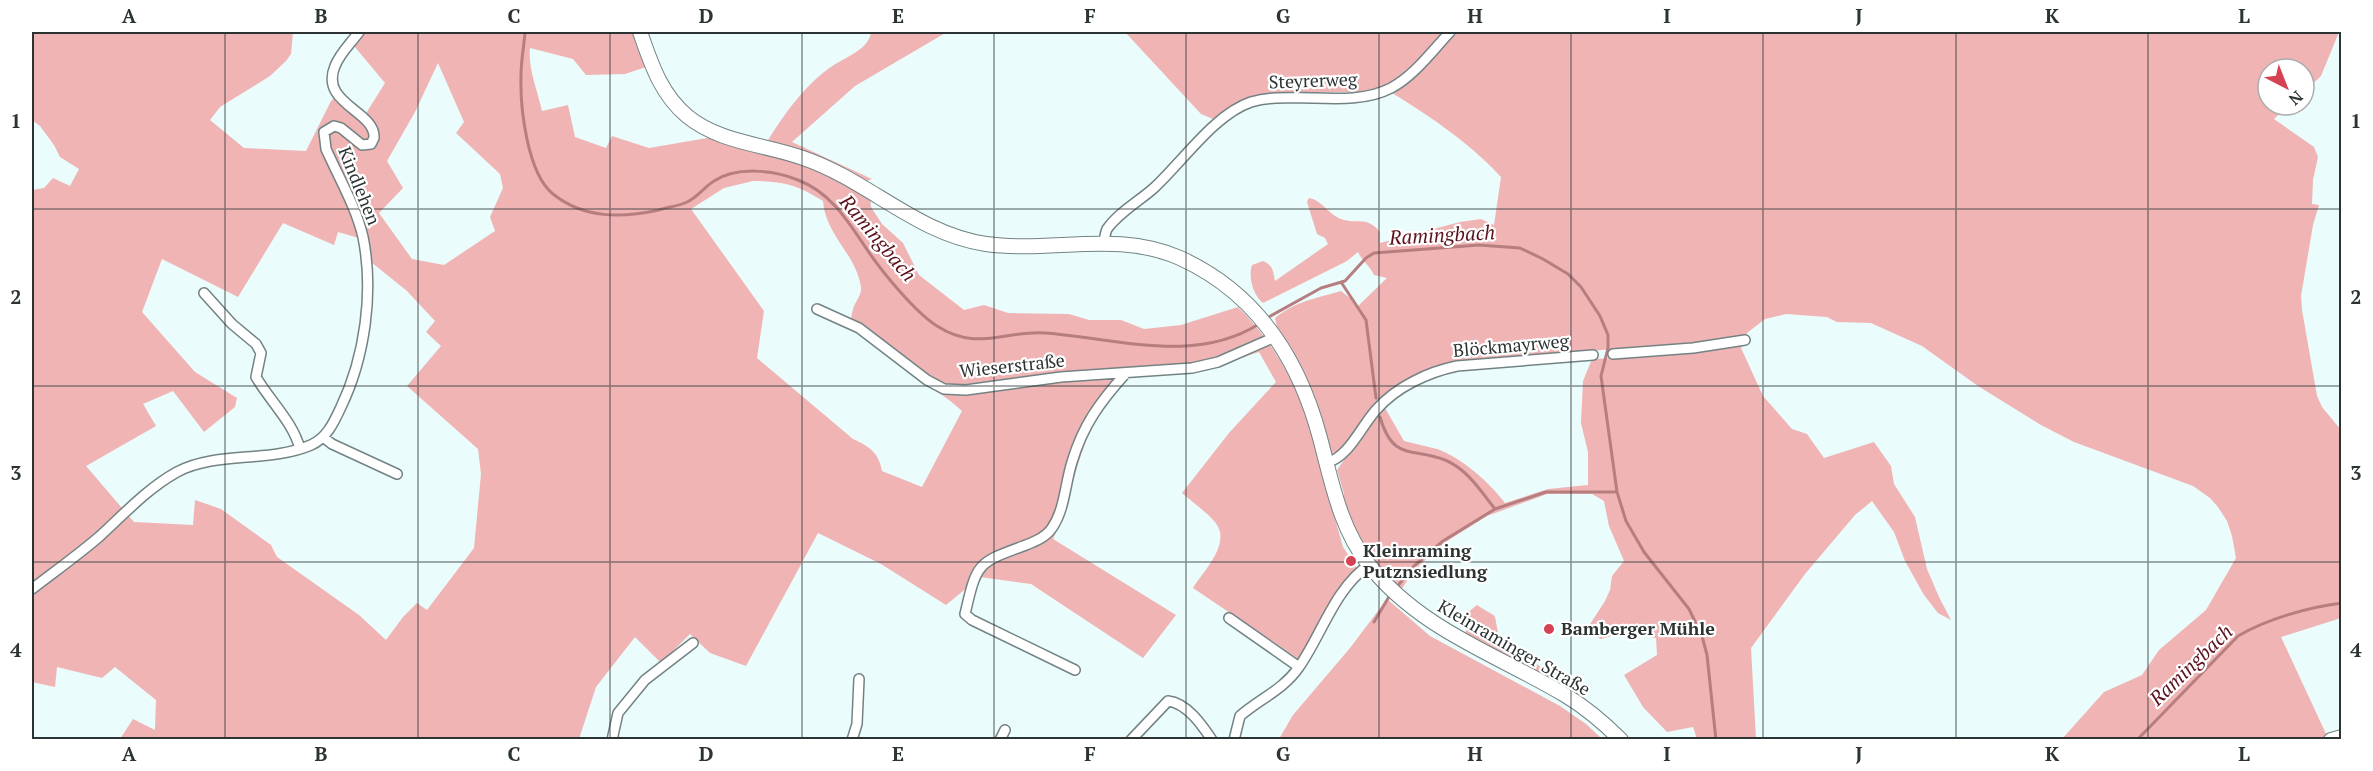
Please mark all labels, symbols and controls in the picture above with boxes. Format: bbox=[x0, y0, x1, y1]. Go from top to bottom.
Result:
text: A bbox=[122, 2, 137, 29]
text: B bbox=[315, 2, 328, 29]
text: C bbox=[507, 2, 521, 29]
text: D bbox=[699, 2, 713, 29]
text: E bbox=[892, 2, 904, 29]
text: F bbox=[1084, 2, 1096, 29]
text: G bbox=[1276, 2, 1290, 29]
text: H bbox=[1467, 2, 1483, 29]
text: I bbox=[1663, 2, 1671, 29]
text: J bbox=[1855, 2, 1863, 29]
text: K bbox=[2045, 2, 2060, 29]
text: L bbox=[2238, 2, 2250, 29]
north arrow bbox=[2256, 57, 2316, 117]
street label: Steyrerweg bbox=[1268, 66, 1358, 94]
text: N bbox=[2284, 86, 2308, 110]
text: 1 bbox=[10, 107, 22, 134]
text: 1 bbox=[2350, 107, 2362, 134]
street label: Kindlehen bbox=[333, 143, 387, 229]
water label: Ramingbach bbox=[833, 188, 923, 287]
water label: Ramingbach bbox=[1387, 218, 1496, 251]
text: 2 bbox=[10, 283, 22, 310]
text: 2 bbox=[2350, 283, 2362, 310]
street label: Blöckmayrweg bbox=[1452, 328, 1570, 362]
street label: Wieserstraße bbox=[958, 348, 1066, 382]
text: 3 bbox=[10, 459, 22, 486]
text: 3 bbox=[2350, 459, 2362, 486]
place label: Kleinraming Putznsiedlung bbox=[1363, 538, 1488, 583]
marker: Kleinraming Putznsiedlung bbox=[1344, 554, 1358, 568]
street label: Kleinraminger Straße bbox=[1434, 594, 1595, 701]
place label: Bamberger Mühle bbox=[1561, 616, 1715, 640]
water label: Ramingbach bbox=[2142, 618, 2238, 712]
marker: Bamberger Mühle bbox=[1542, 622, 1556, 636]
text: 4 bbox=[10, 636, 22, 663]
text: 4 bbox=[2350, 636, 2362, 663]
text: A bbox=[122, 740, 137, 767]
text: B bbox=[315, 740, 328, 767]
text: C bbox=[507, 740, 521, 767]
text: D bbox=[699, 740, 713, 767]
text: E bbox=[892, 740, 904, 767]
text: F bbox=[1084, 740, 1096, 767]
text: G bbox=[1276, 740, 1290, 767]
text: H bbox=[1467, 740, 1483, 767]
text: I bbox=[1663, 740, 1671, 767]
text: J bbox=[1855, 740, 1863, 767]
text: K bbox=[2045, 740, 2060, 767]
text: L bbox=[2238, 740, 2250, 767]

